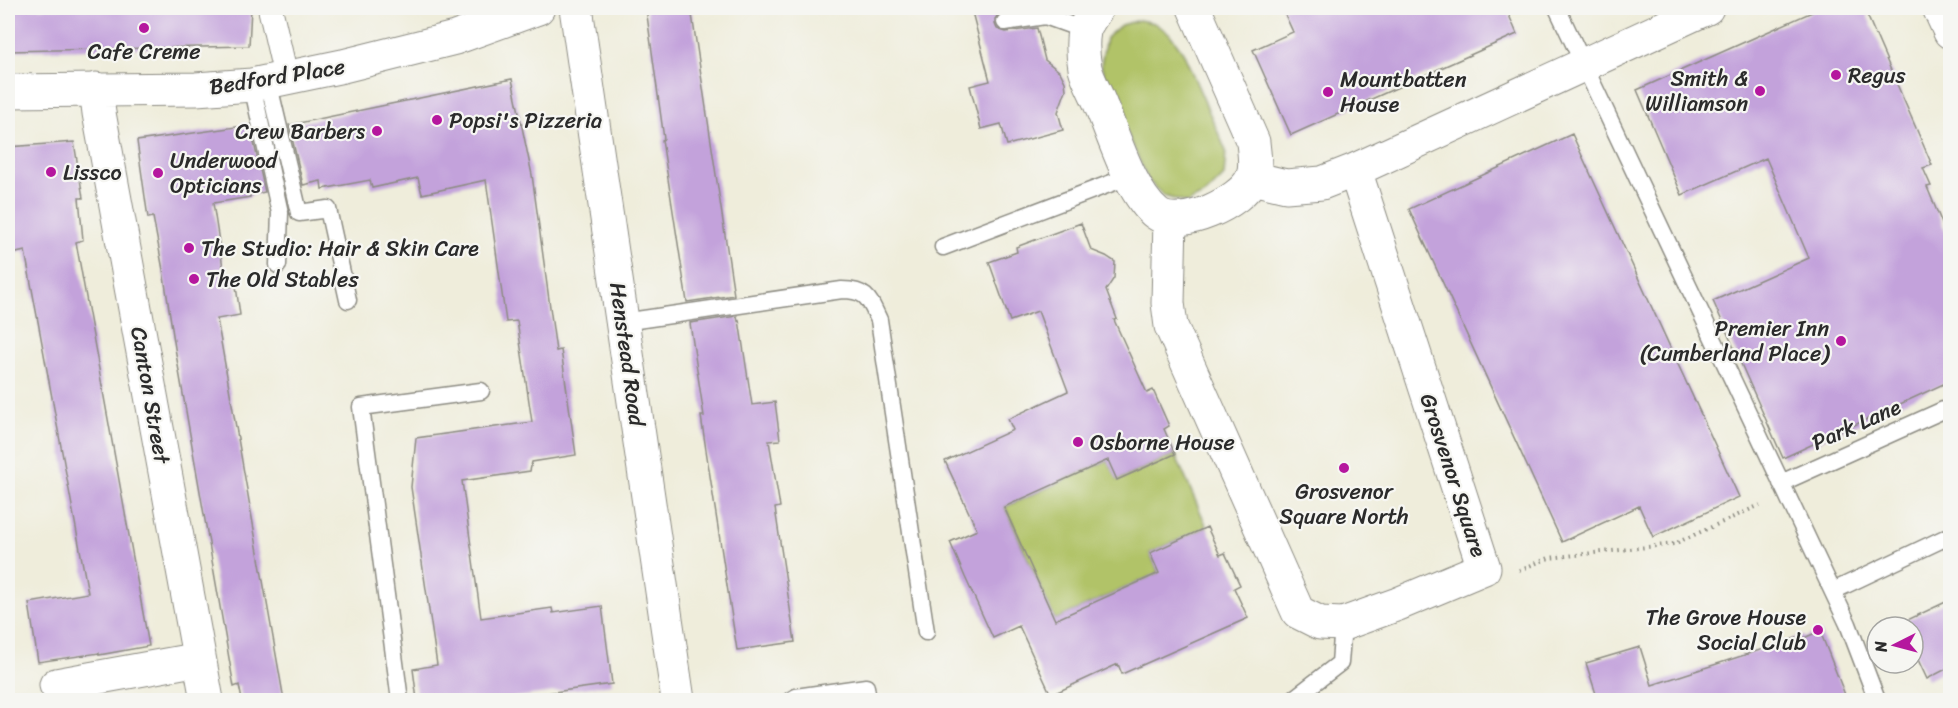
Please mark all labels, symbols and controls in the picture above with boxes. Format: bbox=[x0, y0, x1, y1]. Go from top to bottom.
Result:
marker: Cafe Creme bbox=[137, 21, 151, 35]
place label: Cafe Creme bbox=[87, 32, 201, 71]
street label: Bedford Place bbox=[206, 47, 348, 106]
place label: Regus bbox=[1848, 56, 1907, 95]
place label: Smith & Williamson bbox=[1645, 59, 1748, 123]
place label: Mountbatten House bbox=[1340, 60, 1467, 124]
marker: Regus bbox=[1829, 68, 1843, 82]
marker: Smith & Williamson bbox=[1753, 84, 1767, 98]
marker: Mountbatten House bbox=[1321, 85, 1335, 99]
place label: Popsi's Pizzeria bbox=[449, 101, 602, 140]
place label: Crew Barbers bbox=[235, 112, 365, 151]
marker: Popsi's Pizzeria bbox=[430, 113, 444, 127]
marker: Crew Barbers bbox=[370, 124, 384, 138]
place label: Underwood Opticians bbox=[170, 141, 279, 205]
place label: Lissco bbox=[63, 153, 122, 192]
marker: Lissco bbox=[44, 165, 58, 179]
marker: Underwood Opticians bbox=[151, 166, 165, 180]
place label: The Studio: Hair & Skin Care bbox=[201, 229, 479, 268]
marker: The Studio: Hair & Skin Care bbox=[182, 241, 196, 255]
place label: The Old Stables bbox=[206, 260, 359, 299]
marker: The Old Stables bbox=[187, 272, 201, 286]
street label: Henstead Road bbox=[598, 280, 657, 430]
place label: Premier Inn (Cumberland Place) bbox=[1639, 309, 1830, 373]
street label: Canton Street bbox=[119, 324, 182, 468]
marker: Premier Inn (Cumberland Place) bbox=[1834, 334, 1848, 348]
street label: Park Lane bbox=[1805, 387, 1908, 462]
street label: Grosvenor Square bbox=[1409, 388, 1498, 562]
place label: Osborne House bbox=[1090, 423, 1235, 462]
marker: Osborne House bbox=[1071, 435, 1085, 449]
marker: Grosvenor Square North bbox=[1337, 461, 1351, 475]
place label: Grosvenor Square North bbox=[1279, 472, 1409, 536]
place label: The Grove House Social Club bbox=[1645, 598, 1806, 662]
north arrow bbox=[1865, 615, 1925, 675]
marker: The Grove House Social Club bbox=[1811, 623, 1825, 637]
text: N bbox=[1865, 639, 1896, 655]

